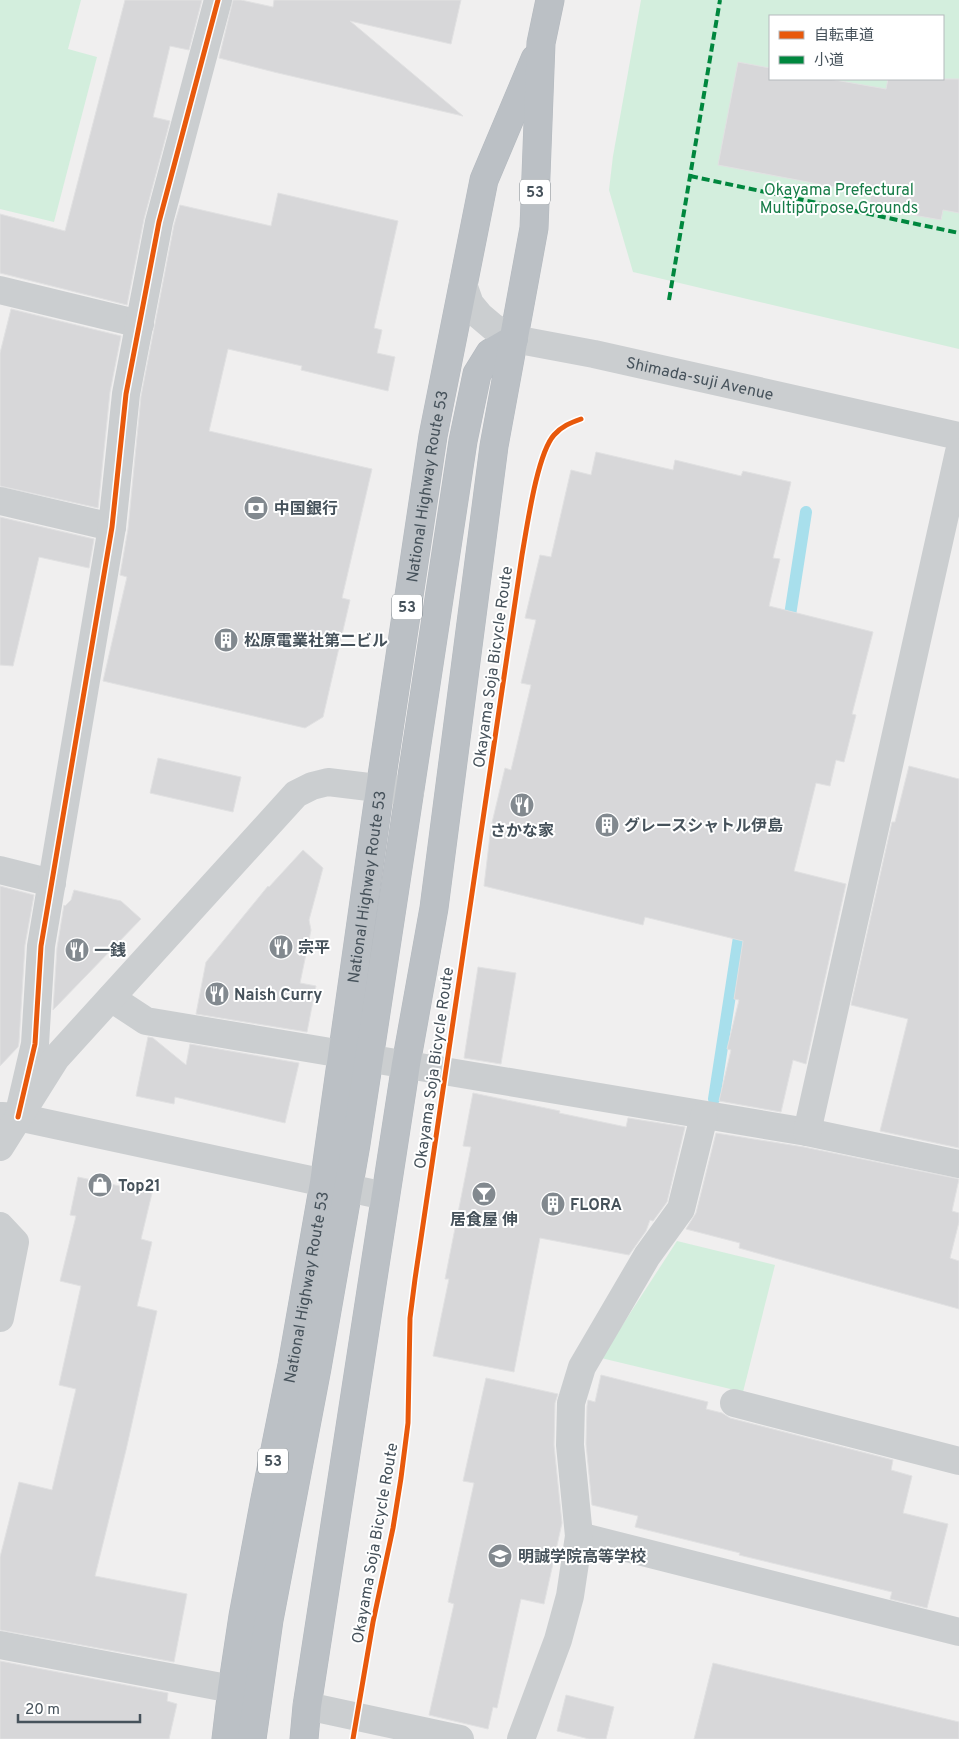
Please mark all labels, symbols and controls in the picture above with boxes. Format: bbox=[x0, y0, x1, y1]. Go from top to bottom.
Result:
legend bbox=[769, 15, 944, 80]
text: 自転車道 bbox=[814, 27, 874, 46]
text: 小道 bbox=[814, 52, 844, 71]
road number: 53 bbox=[520, 180, 550, 204]
park label: Okayama Prefectural Multipurpose Grounds bbox=[760, 181, 918, 219]
street label: Shimada-suji Avenue bbox=[624, 353, 775, 406]
street label: National Highway Route 53 bbox=[403, 389, 454, 584]
bank icon: 中国銀行 bbox=[243, 495, 269, 521]
place label: 中国銀行 bbox=[274, 500, 338, 520]
street label: Okayama Soja Bicycle Route bbox=[470, 565, 518, 769]
road number: 53 bbox=[392, 594, 422, 620]
building icon: 松原電業社第二ビル bbox=[213, 627, 239, 653]
place label: 松原電業社第二ビル bbox=[244, 631, 388, 652]
street label: National Highway Route 53 bbox=[345, 789, 392, 985]
restaurant icon: さかな家 bbox=[509, 792, 535, 818]
building icon: グレースシャトル伊島 bbox=[594, 812, 620, 838]
place label: グレースシャトル伊島 bbox=[624, 816, 783, 837]
place label: さかな家 bbox=[490, 822, 554, 842]
restaurant icon: 宗平 bbox=[268, 934, 294, 960]
restaurant icon: 一銭 bbox=[64, 937, 90, 963]
place label: 宗平 bbox=[298, 939, 330, 959]
place label: 一銭 bbox=[94, 941, 126, 962]
street label: Okayama Soja Bicycle Route bbox=[411, 966, 459, 1170]
restaurant icon: Naish Curry bbox=[204, 981, 230, 1007]
place label: Naish Curry bbox=[234, 986, 322, 1006]
shop icon: Top21 bbox=[87, 1172, 113, 1198]
place label: Top21 bbox=[118, 1177, 161, 1197]
bar icon: 居食屋 伸 bbox=[471, 1181, 497, 1207]
street label: National Highway Route 53 bbox=[281, 1190, 334, 1385]
building icon: FLORA bbox=[540, 1191, 566, 1217]
place label: FLORA bbox=[570, 1196, 622, 1216]
place label: 居食屋 伸 bbox=[450, 1211, 518, 1231]
street label: Okayama Soja Bicycle Route bbox=[348, 1441, 403, 1645]
road number: 53 bbox=[258, 1448, 288, 1474]
school or university icon: 明誠学院高等学校 bbox=[487, 1543, 513, 1569]
place label: 明誠学院高等学校 bbox=[518, 1548, 646, 1568]
scale bar bbox=[18, 1692, 140, 1724]
text: 20 m bbox=[25, 1701, 60, 1720]

